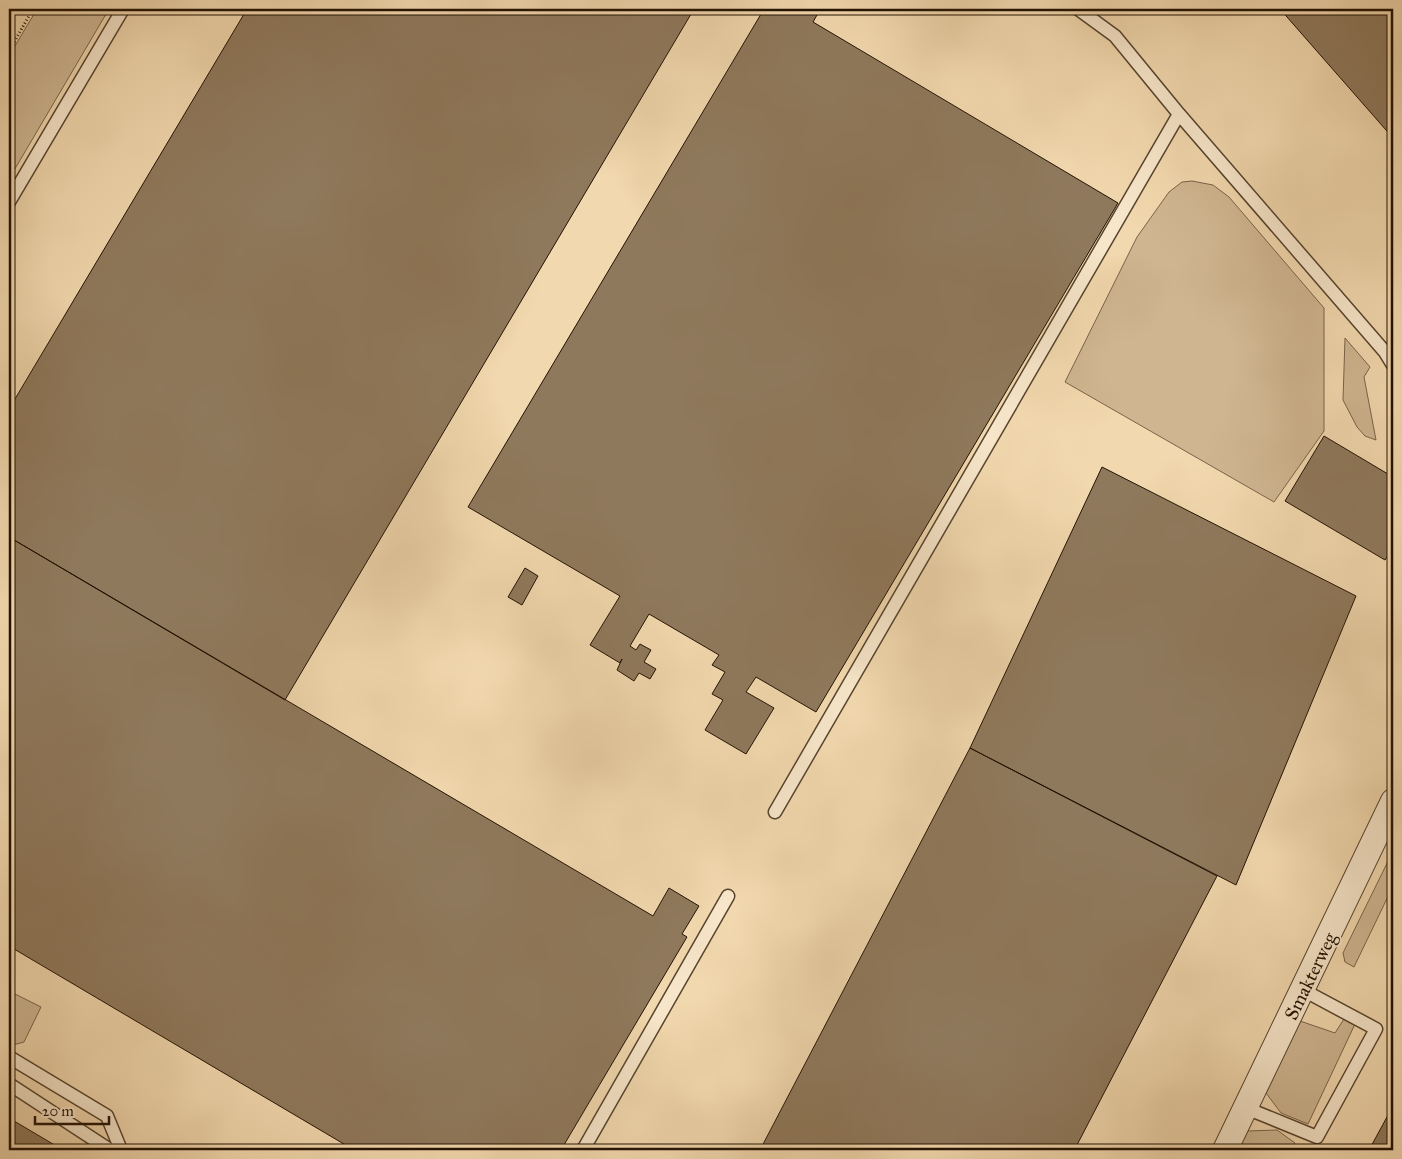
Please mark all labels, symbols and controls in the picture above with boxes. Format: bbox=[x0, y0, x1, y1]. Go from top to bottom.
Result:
street label: Smakterweg bbox=[1279, 929, 1342, 1024]
scale bar bbox=[35, 1094, 109, 1126]
text: 20 m bbox=[42, 1102, 74, 1120]

